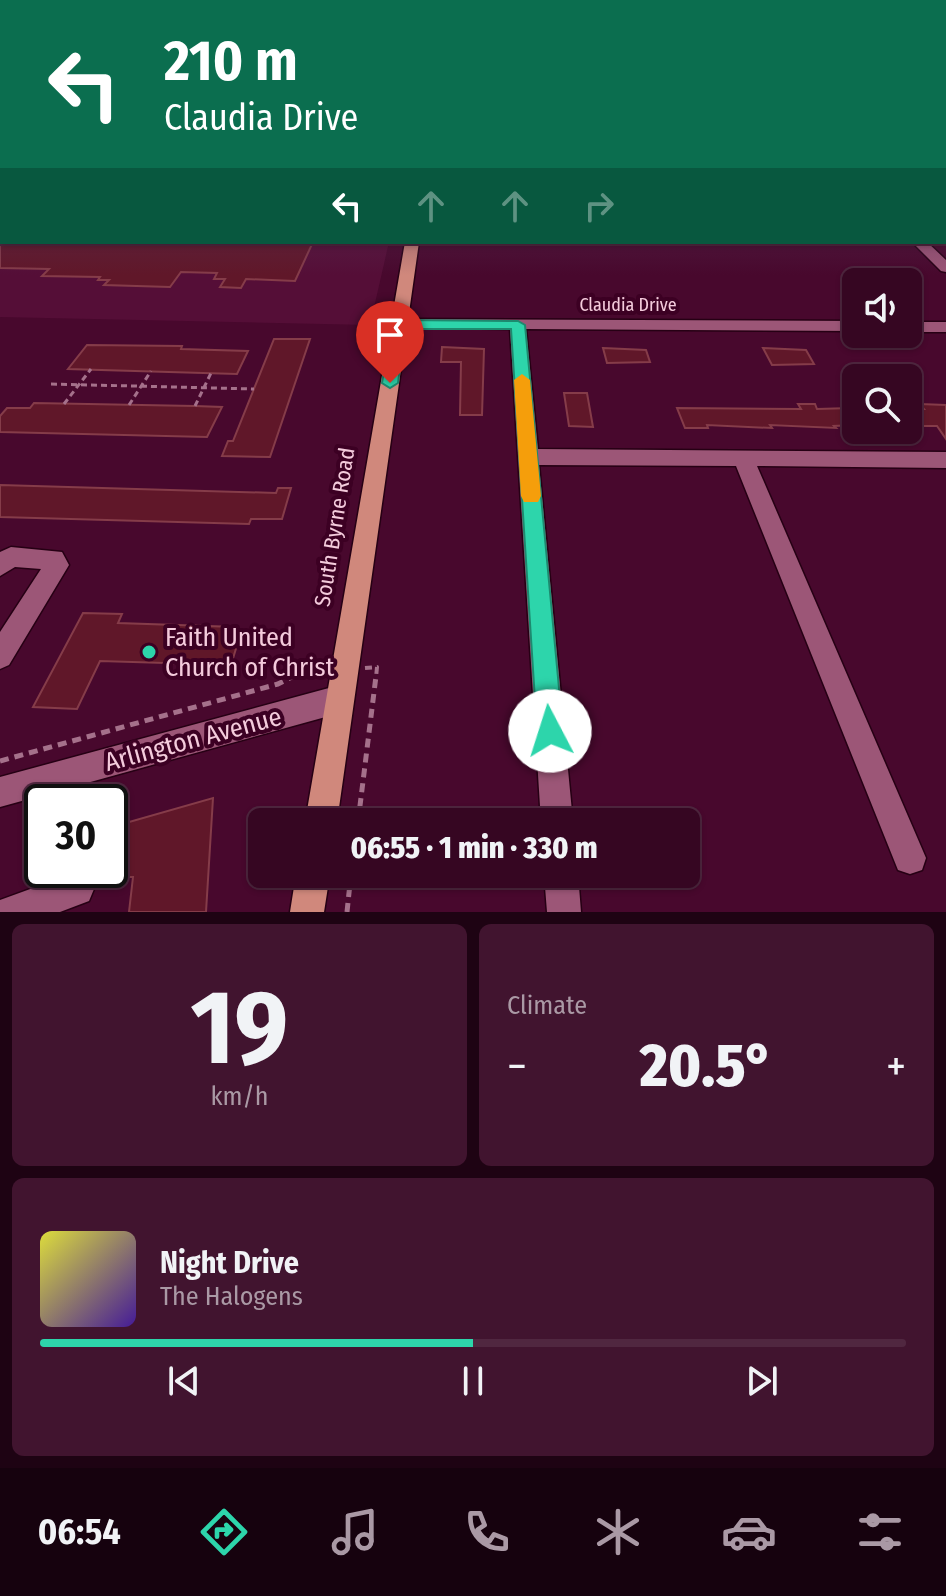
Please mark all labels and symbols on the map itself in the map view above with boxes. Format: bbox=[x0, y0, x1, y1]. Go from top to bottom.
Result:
street label: Claudia Drive bbox=[579, 294, 677, 316]
pin bbox=[356, 301, 424, 383]
street label: South Byrne Road bbox=[309, 446, 360, 609]
place label: Faith United Church of Christ bbox=[165, 622, 335, 683]
marker: Faith United Church of Christ bbox=[140, 643, 158, 661]
position arrow bbox=[508, 689, 592, 773]
street label: Arlington Avenue bbox=[101, 701, 285, 778]
speed limit sign: 30 bbox=[24, 784, 128, 888]

